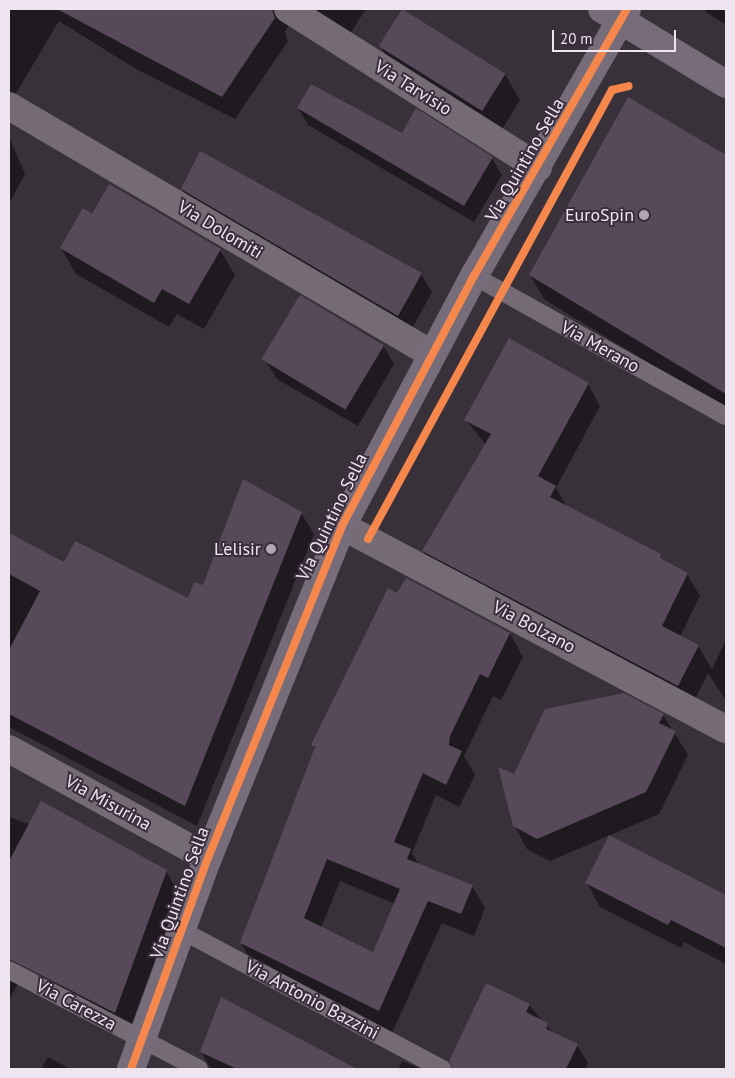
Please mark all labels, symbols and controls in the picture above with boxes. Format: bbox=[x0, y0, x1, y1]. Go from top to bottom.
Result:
scale bar bbox=[555, 20, 679, 52]
text: 20 m bbox=[560, 29, 593, 48]
street label: Via Tarvisio bbox=[370, 56, 456, 120]
street label: Via Quintino Sella bbox=[481, 94, 569, 226]
street label: Via Dolomiti bbox=[174, 196, 266, 264]
place label: EuroSpin bbox=[565, 204, 634, 226]
marker: EuroSpin bbox=[638, 209, 650, 221]
street label: Via Merano bbox=[557, 317, 643, 377]
street label: Via Quintino Sella bbox=[292, 450, 372, 584]
place label: L'elisir bbox=[214, 538, 261, 560]
marker: L'elisir bbox=[265, 543, 277, 555]
street label: Via Bolzano bbox=[489, 596, 579, 658]
street label: Via Misurina bbox=[61, 771, 155, 835]
street label: Via Quintino Sella bbox=[146, 824, 214, 962]
street label: Via Antonio Bazzini bbox=[241, 956, 383, 1044]
street label: Via Carezza bbox=[32, 975, 120, 1035]

